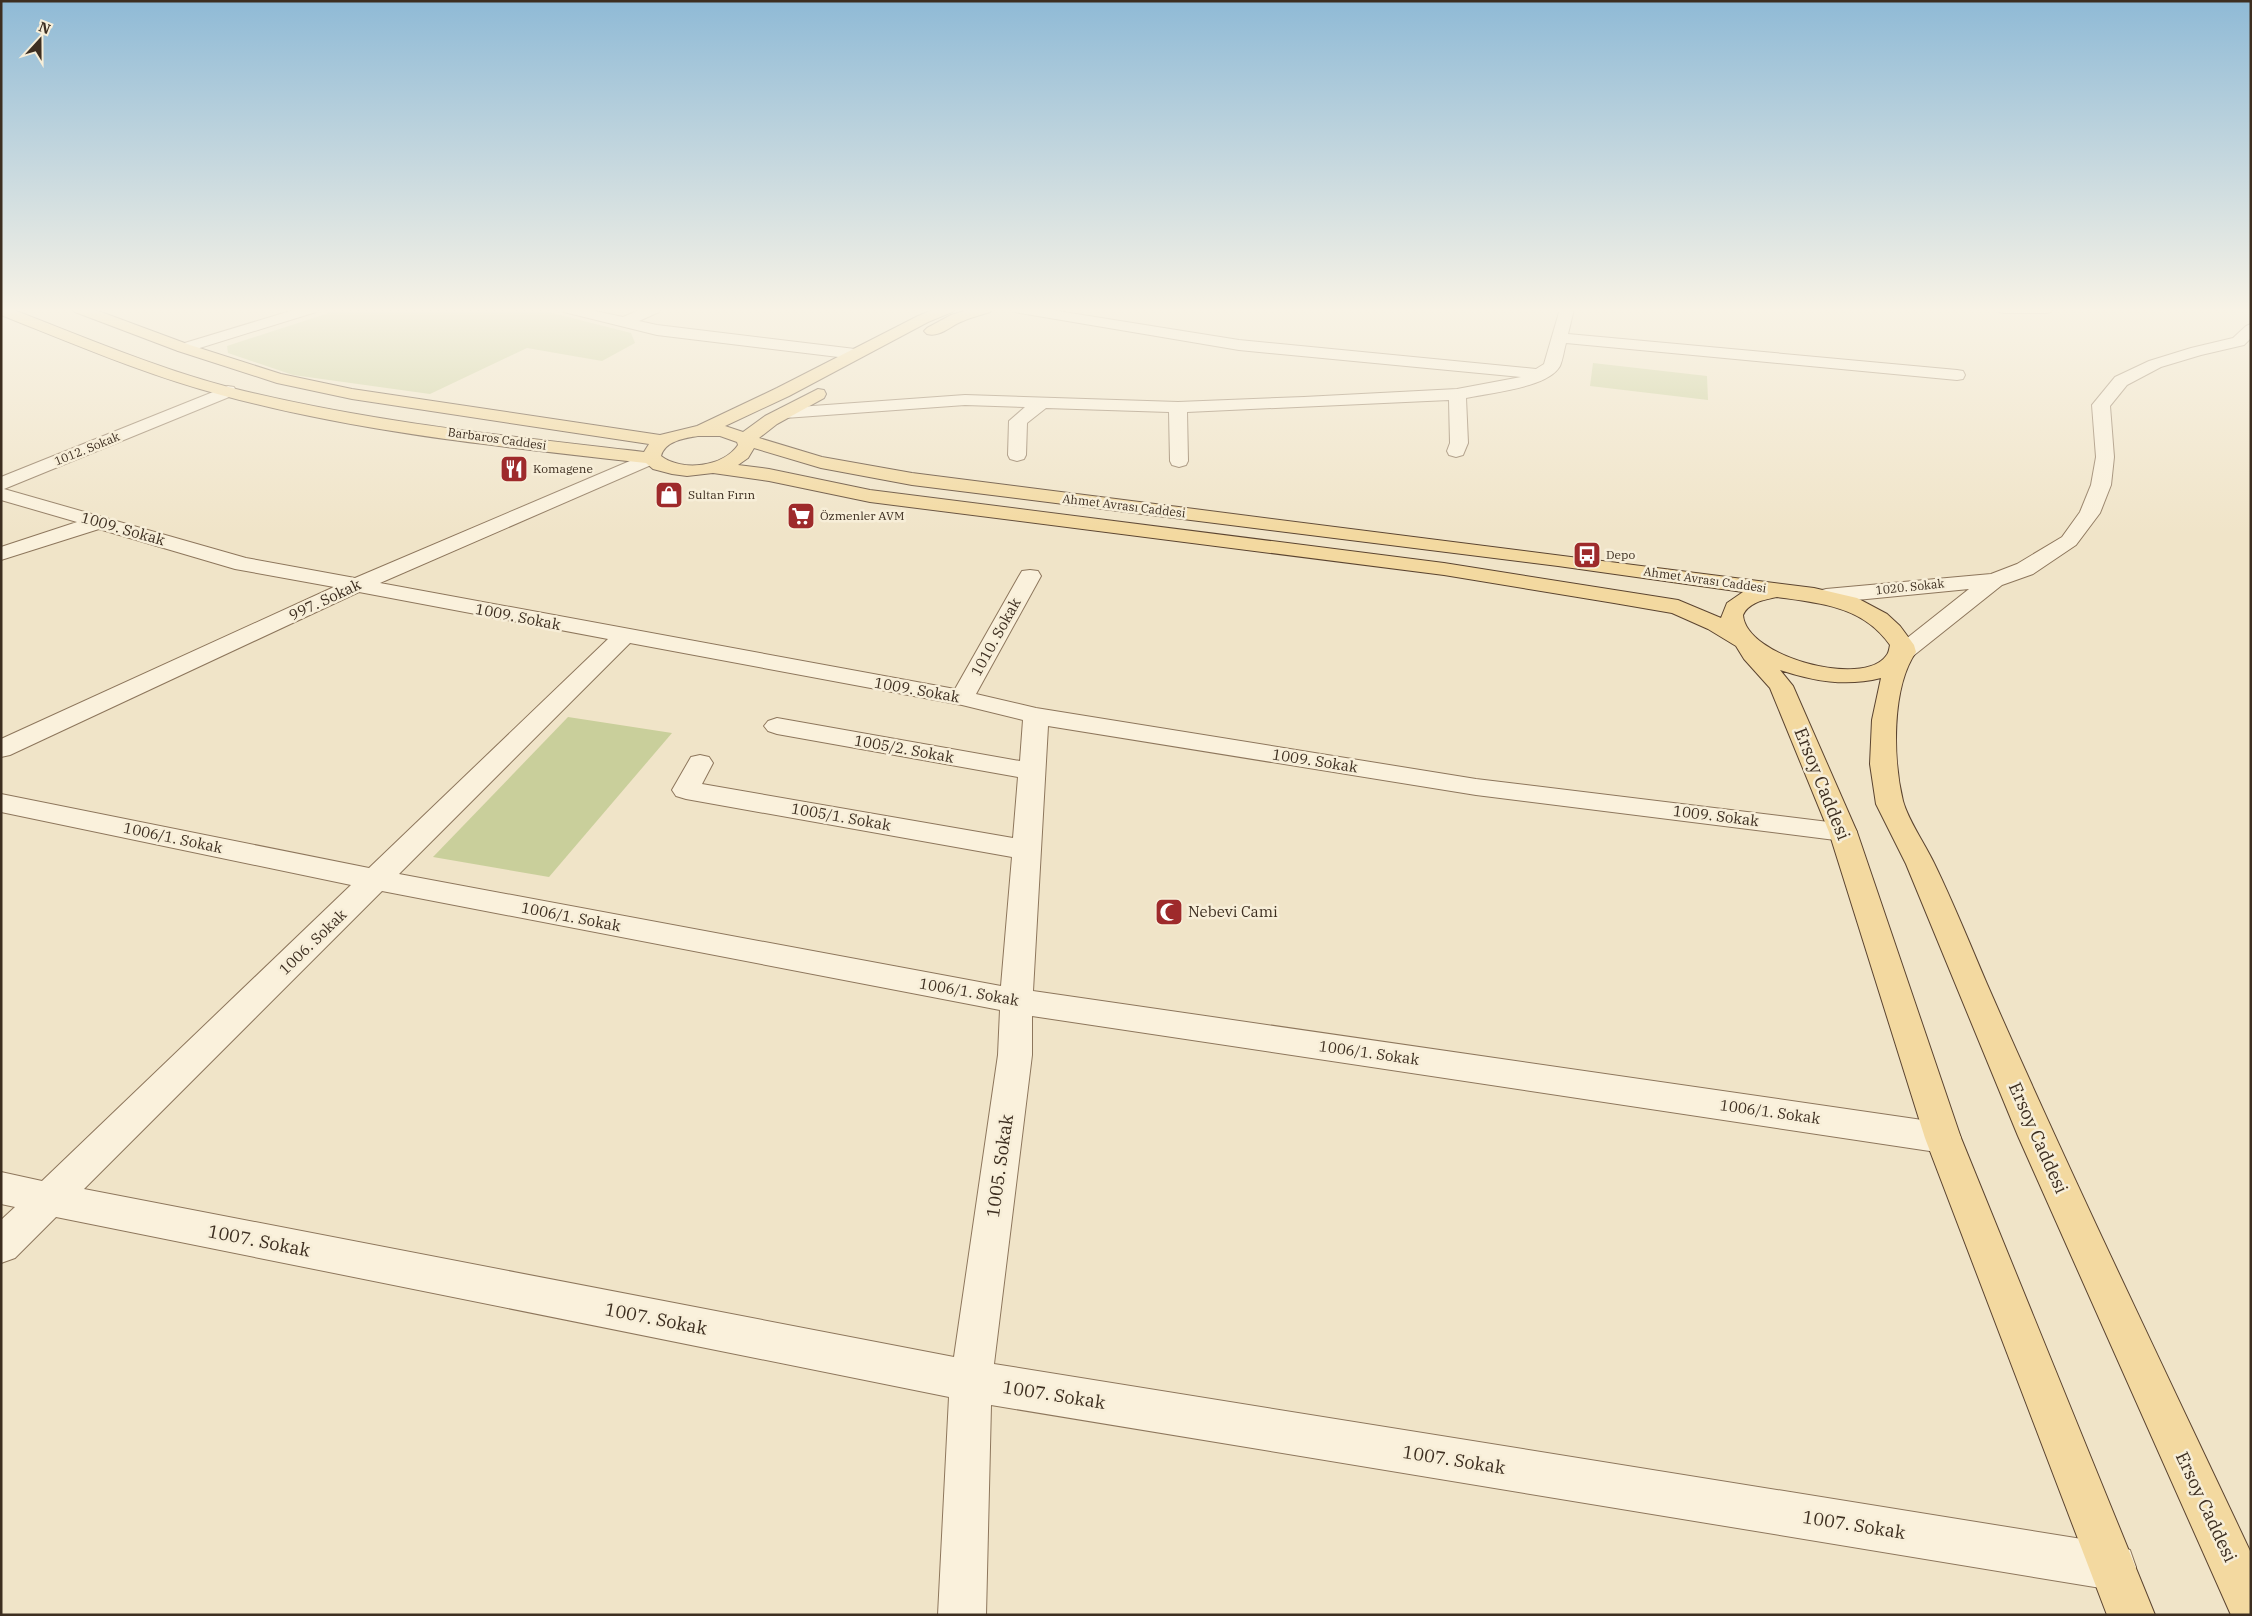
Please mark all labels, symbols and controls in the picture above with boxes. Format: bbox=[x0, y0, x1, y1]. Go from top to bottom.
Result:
north arrow bbox=[15, 15, 65, 65]
text: N bbox=[36, 17, 53, 38]
street label: Barbaros Caddesi bbox=[447, 424, 548, 453]
street label: 1012. Sokak bbox=[52, 429, 122, 468]
restaurant icon: Komagene bbox=[499, 454, 529, 484]
place label: Komagene bbox=[533, 461, 593, 476]
shop icon: Sultan Fırın bbox=[654, 480, 684, 510]
place label: Sultan Fırın bbox=[688, 487, 755, 502]
street label: Ahmet Avrası Caddesi bbox=[1062, 491, 1187, 521]
supermarket icon: Özmenler AVM bbox=[786, 501, 816, 531]
street label: 1009. Sokak bbox=[79, 507, 168, 550]
place label: Özmenler AVM bbox=[820, 508, 904, 523]
bus stop icon: Depo bbox=[1572, 540, 1602, 570]
place label: Depo bbox=[1606, 547, 1635, 562]
street label: Ahmet Avrası Caddesi bbox=[1643, 563, 1768, 596]
street label: 997. Sokak bbox=[286, 574, 364, 625]
street label: 1020. Sokak bbox=[1875, 575, 1945, 598]
street label: 1010. Sokak bbox=[966, 594, 1025, 679]
street label: 1009. Sokak bbox=[474, 599, 563, 634]
street label: 1009. Sokak bbox=[873, 673, 962, 706]
street label: Ersoy Caddesi bbox=[1789, 724, 1856, 844]
street label: 1005/2. Sokak bbox=[853, 730, 956, 767]
street label: 1009. Sokak bbox=[1271, 744, 1360, 777]
street label: 1005/1. Sokak bbox=[790, 798, 893, 835]
street label: 1009. Sokak bbox=[1672, 801, 1760, 830]
street label: 1006/1. Sokak bbox=[122, 818, 225, 857]
mosque icon: Nebevi Cami bbox=[1154, 897, 1184, 927]
street label: 1006/1. Sokak bbox=[520, 898, 623, 936]
place label: Nebevi Cami bbox=[1188, 902, 1278, 921]
street label: 1006. Sokak bbox=[275, 905, 351, 979]
street label: 1006/1. Sokak bbox=[918, 973, 1021, 1010]
street label: 1006/1. Sokak bbox=[1318, 1036, 1421, 1069]
street label: Ersoy Caddesi bbox=[2004, 1079, 2073, 1197]
street label: 1006/1. Sokak bbox=[1719, 1095, 1822, 1128]
street label: 1005. Sokak bbox=[981, 1112, 1018, 1219]
street label: 1007. Sokak bbox=[206, 1219, 313, 1262]
street label: 1007. Sokak bbox=[603, 1297, 710, 1340]
street label: 1007. Sokak bbox=[1001, 1375, 1108, 1414]
street label: 1007. Sokak bbox=[1401, 1440, 1508, 1479]
street label: Ersoy Caddesi bbox=[2171, 1448, 2242, 1566]
street label: 1007. Sokak bbox=[1801, 1505, 1908, 1544]

